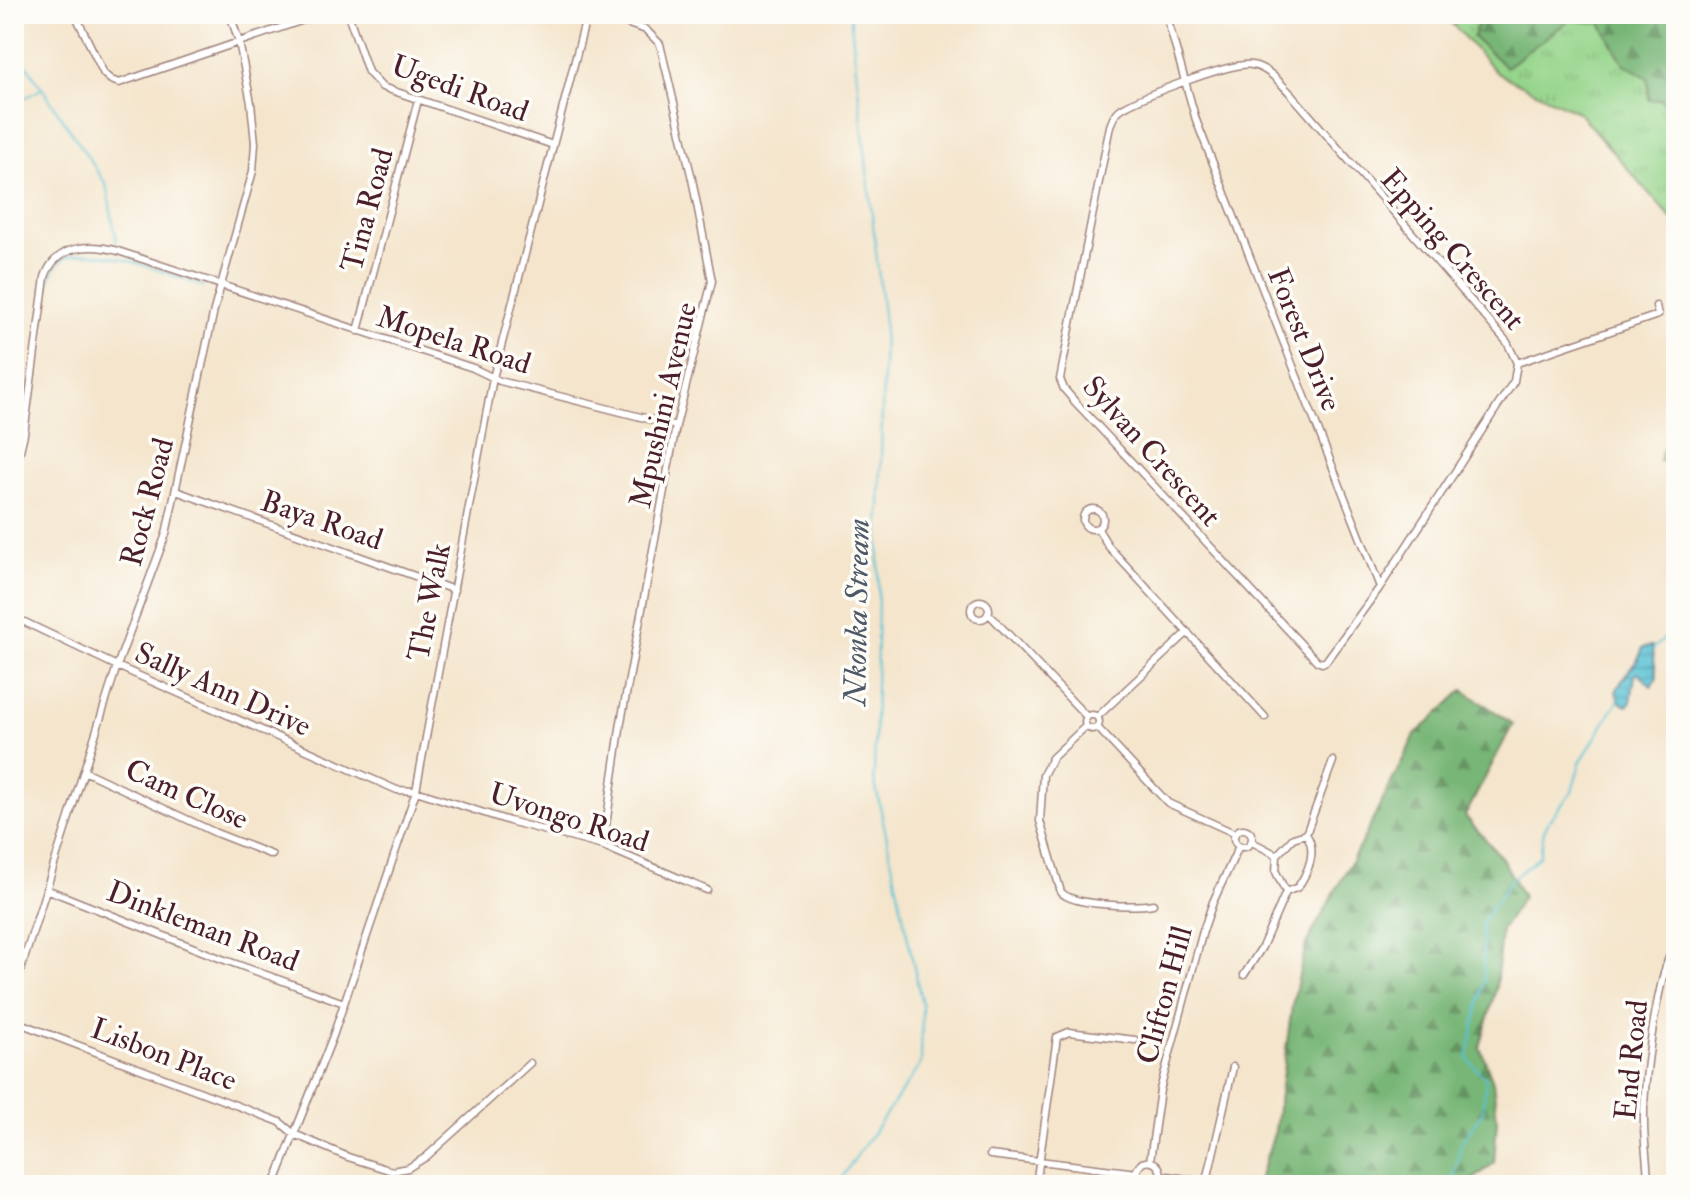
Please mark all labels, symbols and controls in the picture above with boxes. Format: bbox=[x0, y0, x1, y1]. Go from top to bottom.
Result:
street label: Ugedi Road bbox=[386, 47, 534, 130]
street label: Tina Road bbox=[333, 144, 402, 276]
street label: Epping Crescent bbox=[1373, 161, 1533, 338]
street label: Forest Drive bbox=[1259, 262, 1350, 416]
street label: Mopela Road bbox=[372, 298, 536, 383]
street label: Mpushini Avenue bbox=[622, 299, 705, 512]
street label: Sylvan Crescent bbox=[1075, 369, 1229, 534]
street label: Rock Road bbox=[113, 434, 182, 570]
street label: Baya Road bbox=[256, 482, 388, 559]
water label: Nkonka Stream bbox=[835, 518, 879, 708]
street label: The Walk bbox=[400, 540, 459, 664]
street label: Sally Ann Drive bbox=[129, 634, 317, 745]
street label: Cam Close bbox=[120, 751, 254, 838]
street label: Uvongo Road bbox=[484, 774, 654, 861]
street label: Dinkleman Road bbox=[102, 873, 304, 980]
street label: Clifton Hill bbox=[1128, 922, 1201, 1068]
street label: End Road bbox=[1607, 998, 1656, 1122]
street label: Lisbon Place bbox=[86, 1010, 242, 1099]

